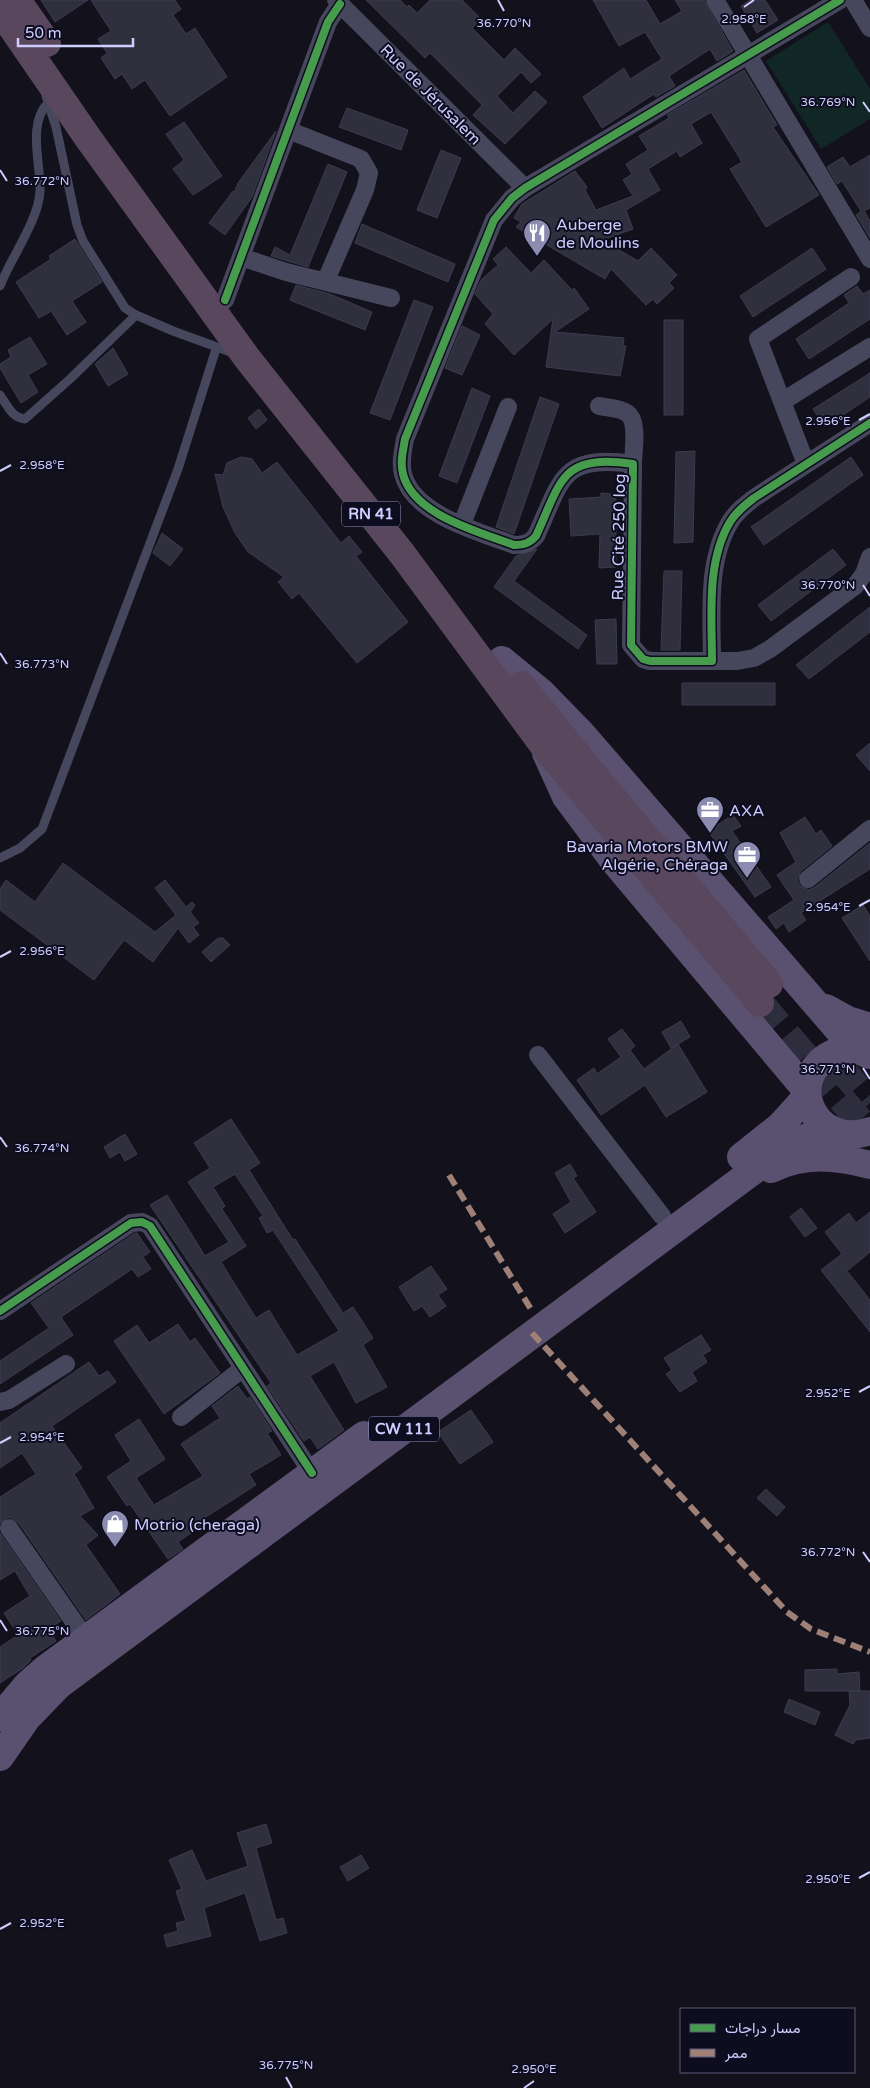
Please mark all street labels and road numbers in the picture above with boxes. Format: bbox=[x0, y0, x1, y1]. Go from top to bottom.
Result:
street label: Rue de Jérusalem bbox=[376, 40, 485, 149]
street label: Rue Cité 250 log bbox=[608, 473, 630, 601]
road number: RN 41 bbox=[342, 502, 400, 526]
road number: CW 111 bbox=[369, 1416, 439, 1442]

